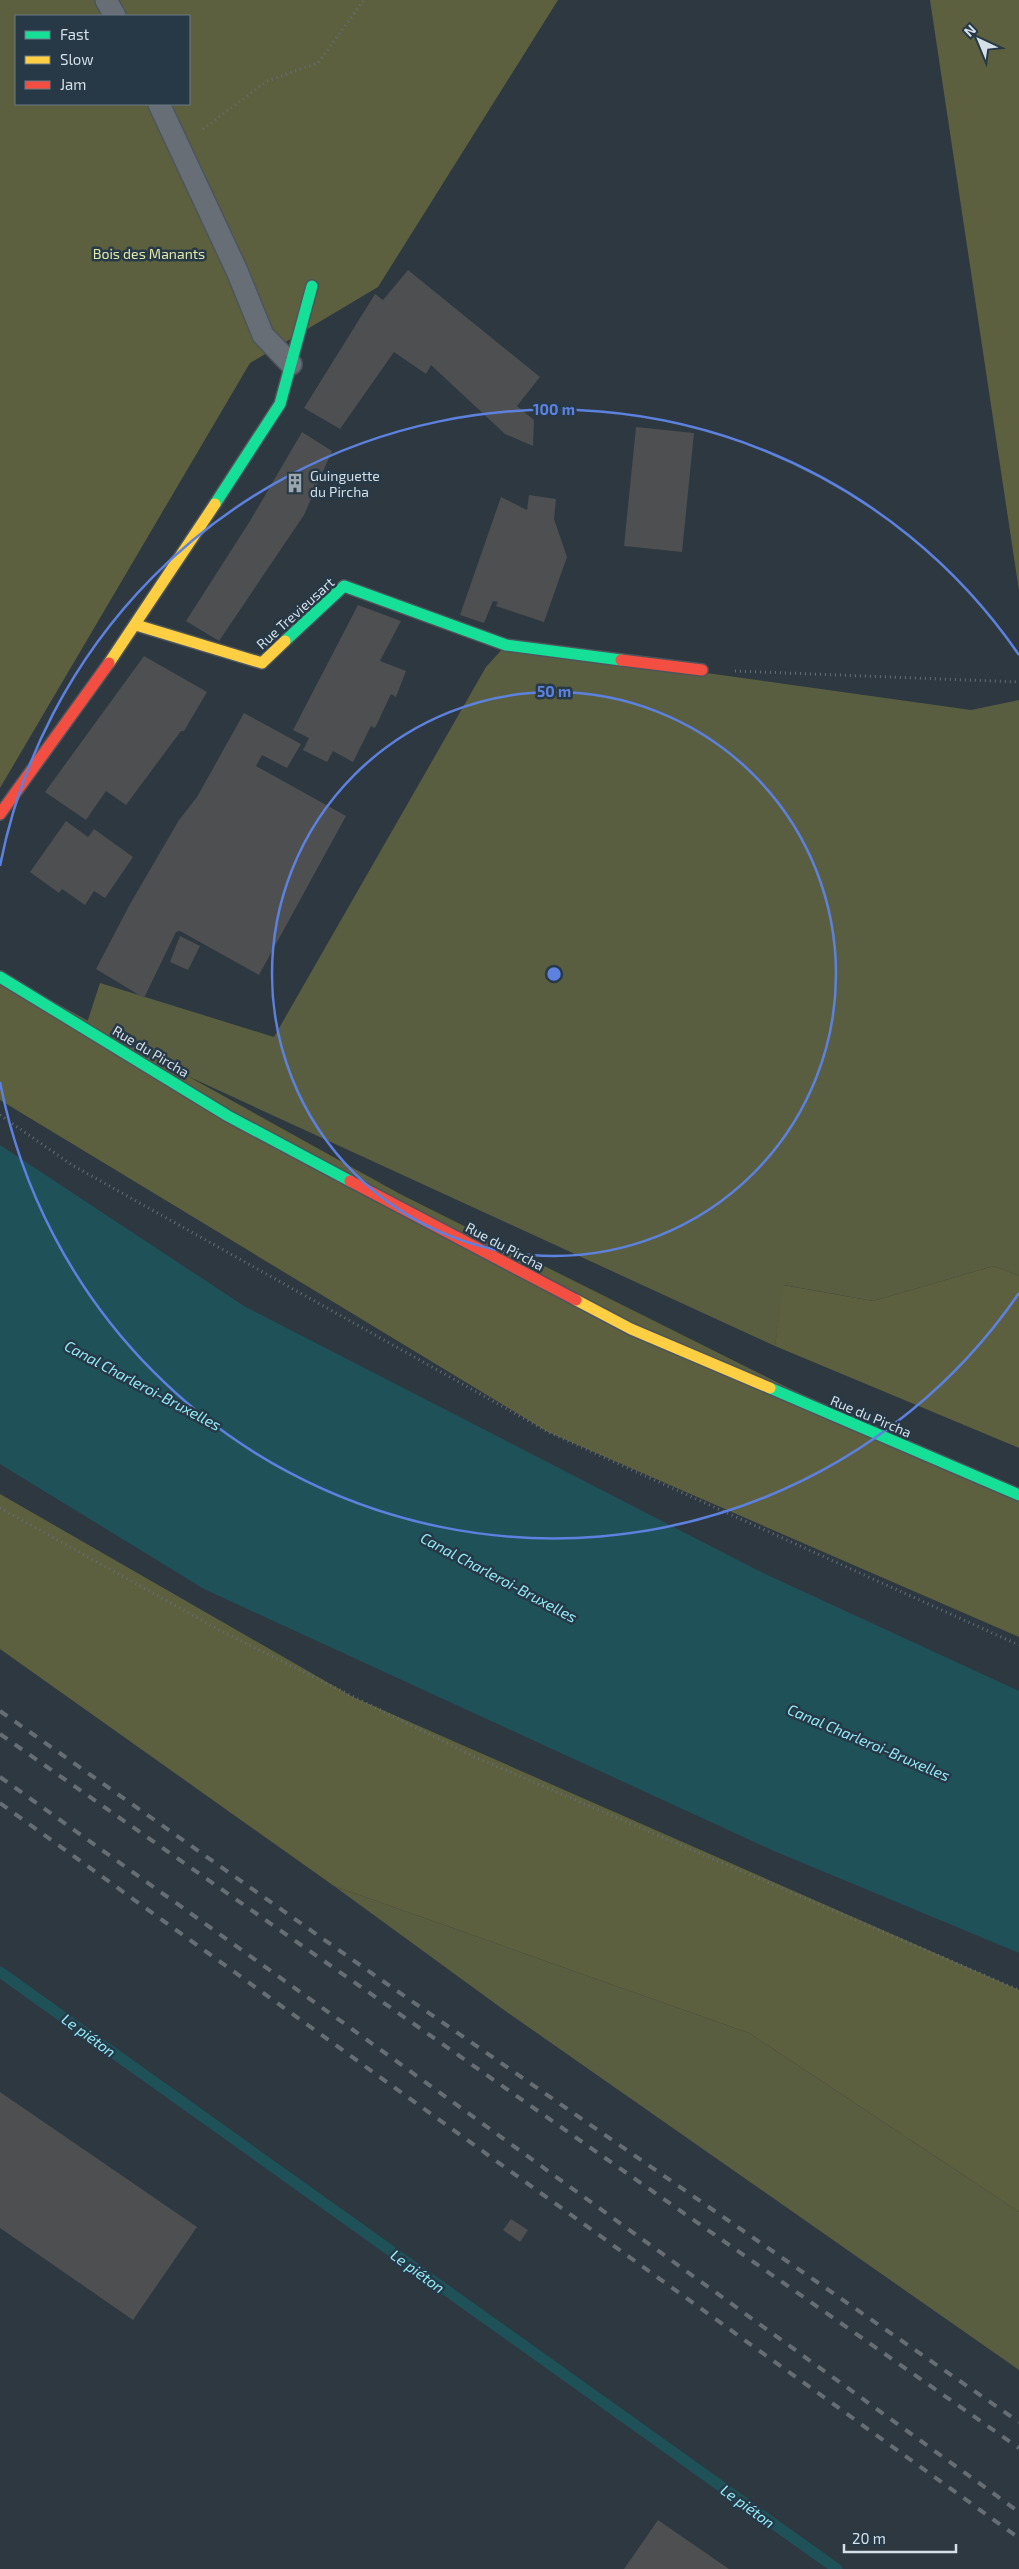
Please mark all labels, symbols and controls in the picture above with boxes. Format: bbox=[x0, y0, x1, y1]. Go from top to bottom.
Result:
legend bbox=[15, 15, 190, 105]
north arrow bbox=[954, 15, 1004, 65]
text: N bbox=[960, 21, 979, 40]
text: Fast bbox=[60, 25, 90, 43]
text: Slow bbox=[60, 50, 94, 68]
text: Jam bbox=[60, 75, 86, 93]
park label: Bois des Manants bbox=[93, 245, 205, 262]
text: 100 m bbox=[533, 400, 575, 418]
place label: Guinguette du Pircha bbox=[310, 467, 380, 500]
building icon: Guinguette du Pircha bbox=[284, 472, 306, 494]
street label: Rue Trevieusart bbox=[253, 574, 337, 652]
text: 50 m bbox=[537, 682, 571, 700]
centre of rings bbox=[545, 965, 563, 983]
street label: Rue du Pircha bbox=[110, 1022, 192, 1080]
street label: Rue du Pircha bbox=[463, 1218, 547, 1274]
water label: Canal Charleroi-Bruxelles bbox=[62, 1336, 225, 1434]
street label: Rue du Pircha bbox=[828, 1391, 914, 1441]
water label: Canal Charleroi-Bruxelles bbox=[418, 1528, 581, 1626]
water label: Canal Charleroi-Bruxelles bbox=[785, 1700, 953, 1785]
water label: Le piéton bbox=[59, 2009, 119, 2061]
water label: Le piéton bbox=[388, 2245, 448, 2297]
water label: Le piéton bbox=[718, 2480, 778, 2532]
scale bar bbox=[844, 2522, 956, 2554]
text: 20 m bbox=[852, 2529, 886, 2547]

